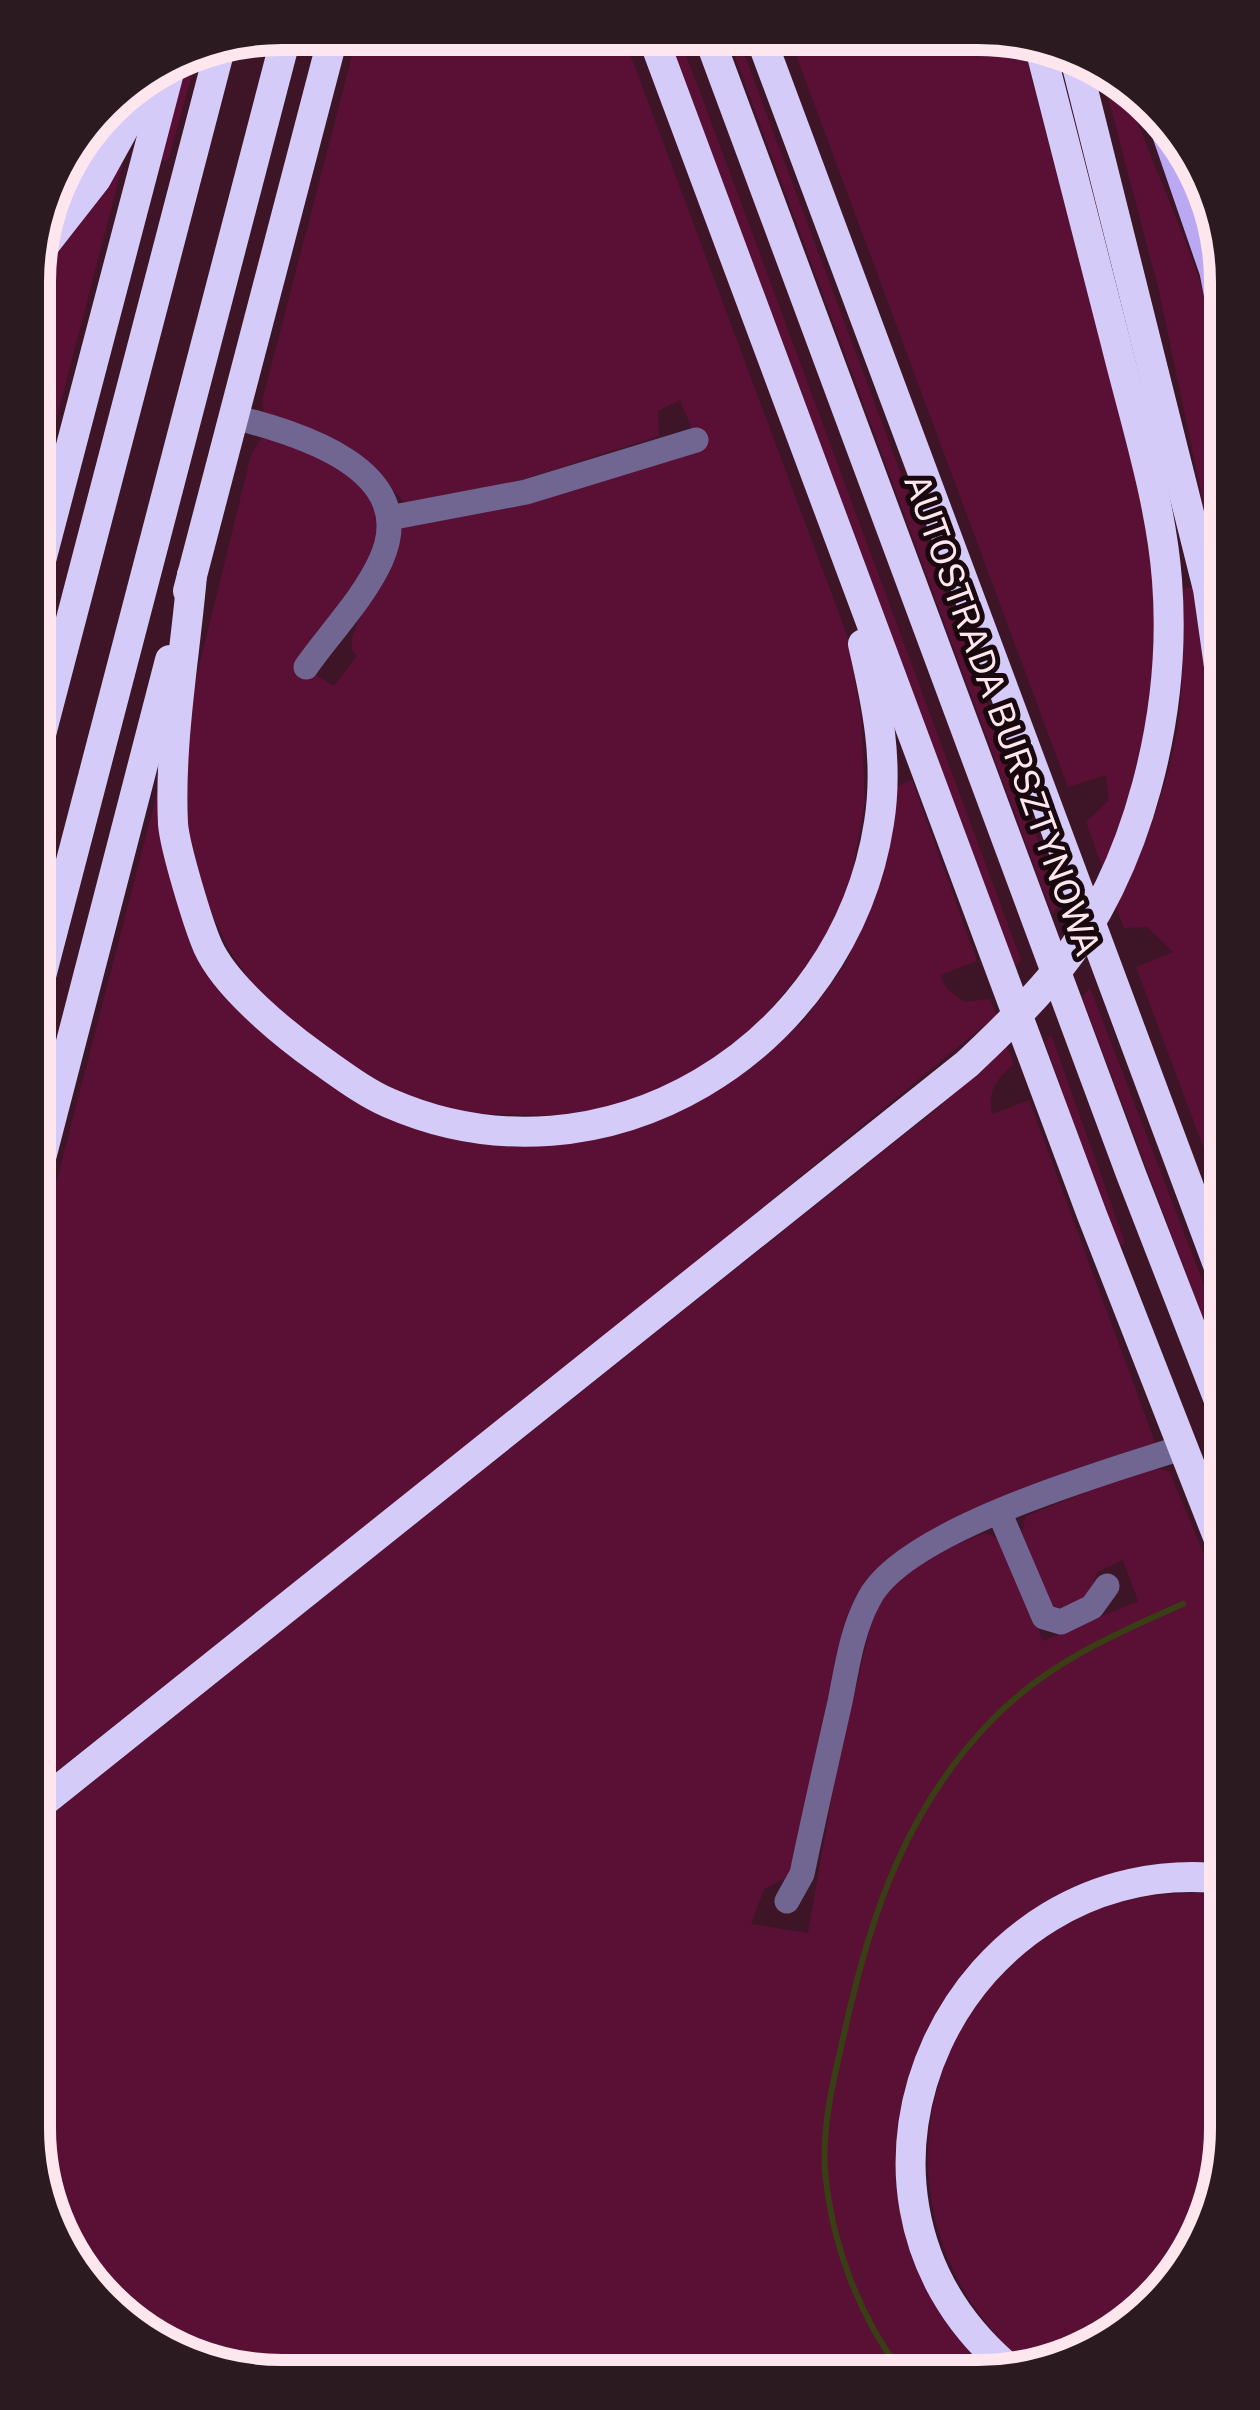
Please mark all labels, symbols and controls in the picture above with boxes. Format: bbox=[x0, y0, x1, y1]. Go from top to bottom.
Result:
street label: AUTOSTRADA BURSZTYNOWA bbox=[896, 468, 1109, 961]

